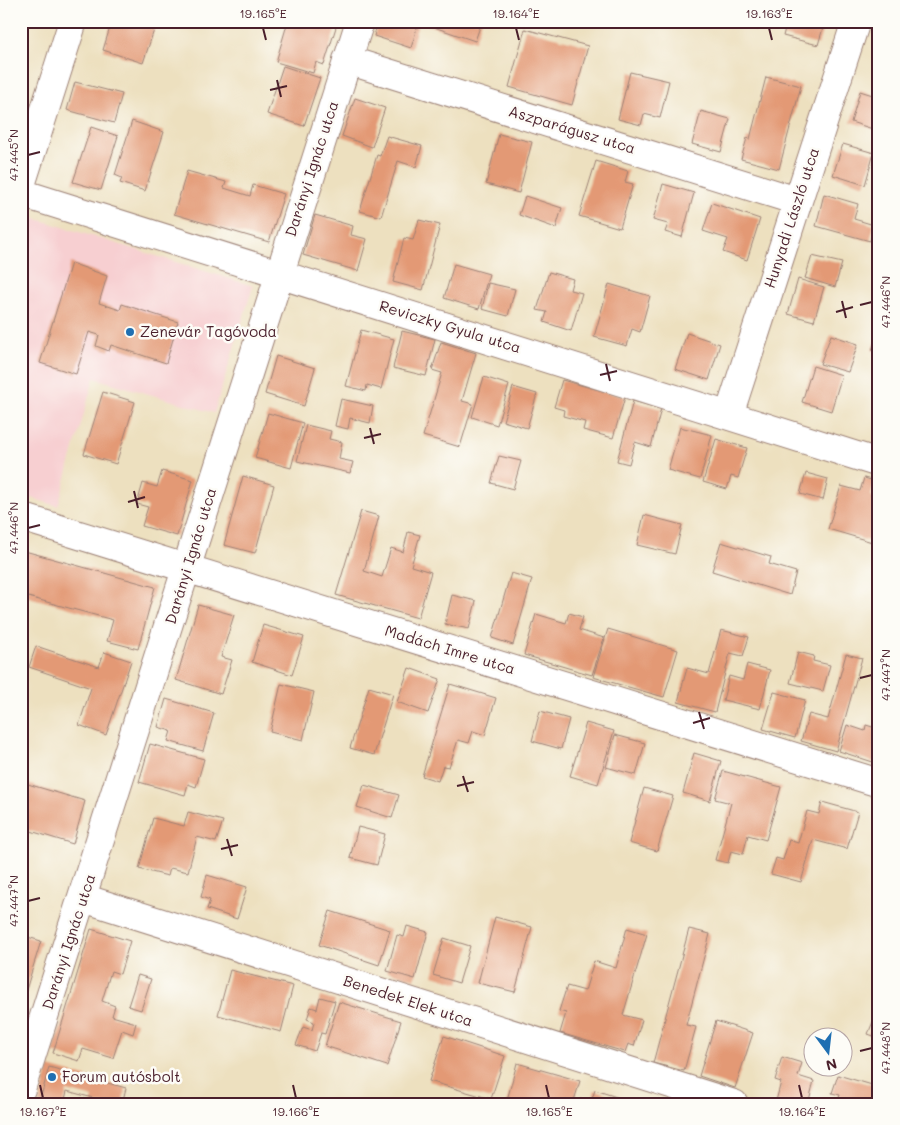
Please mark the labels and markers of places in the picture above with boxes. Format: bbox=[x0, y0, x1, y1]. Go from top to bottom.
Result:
place label: Zenevár Tagóvoda bbox=[140, 321, 277, 341]
marker: Zenevár Tagóvoda bbox=[124, 326, 136, 338]
place label: Forum autósbolt bbox=[62, 1066, 181, 1086]
marker: Forum autósbolt bbox=[46, 1071, 58, 1083]

